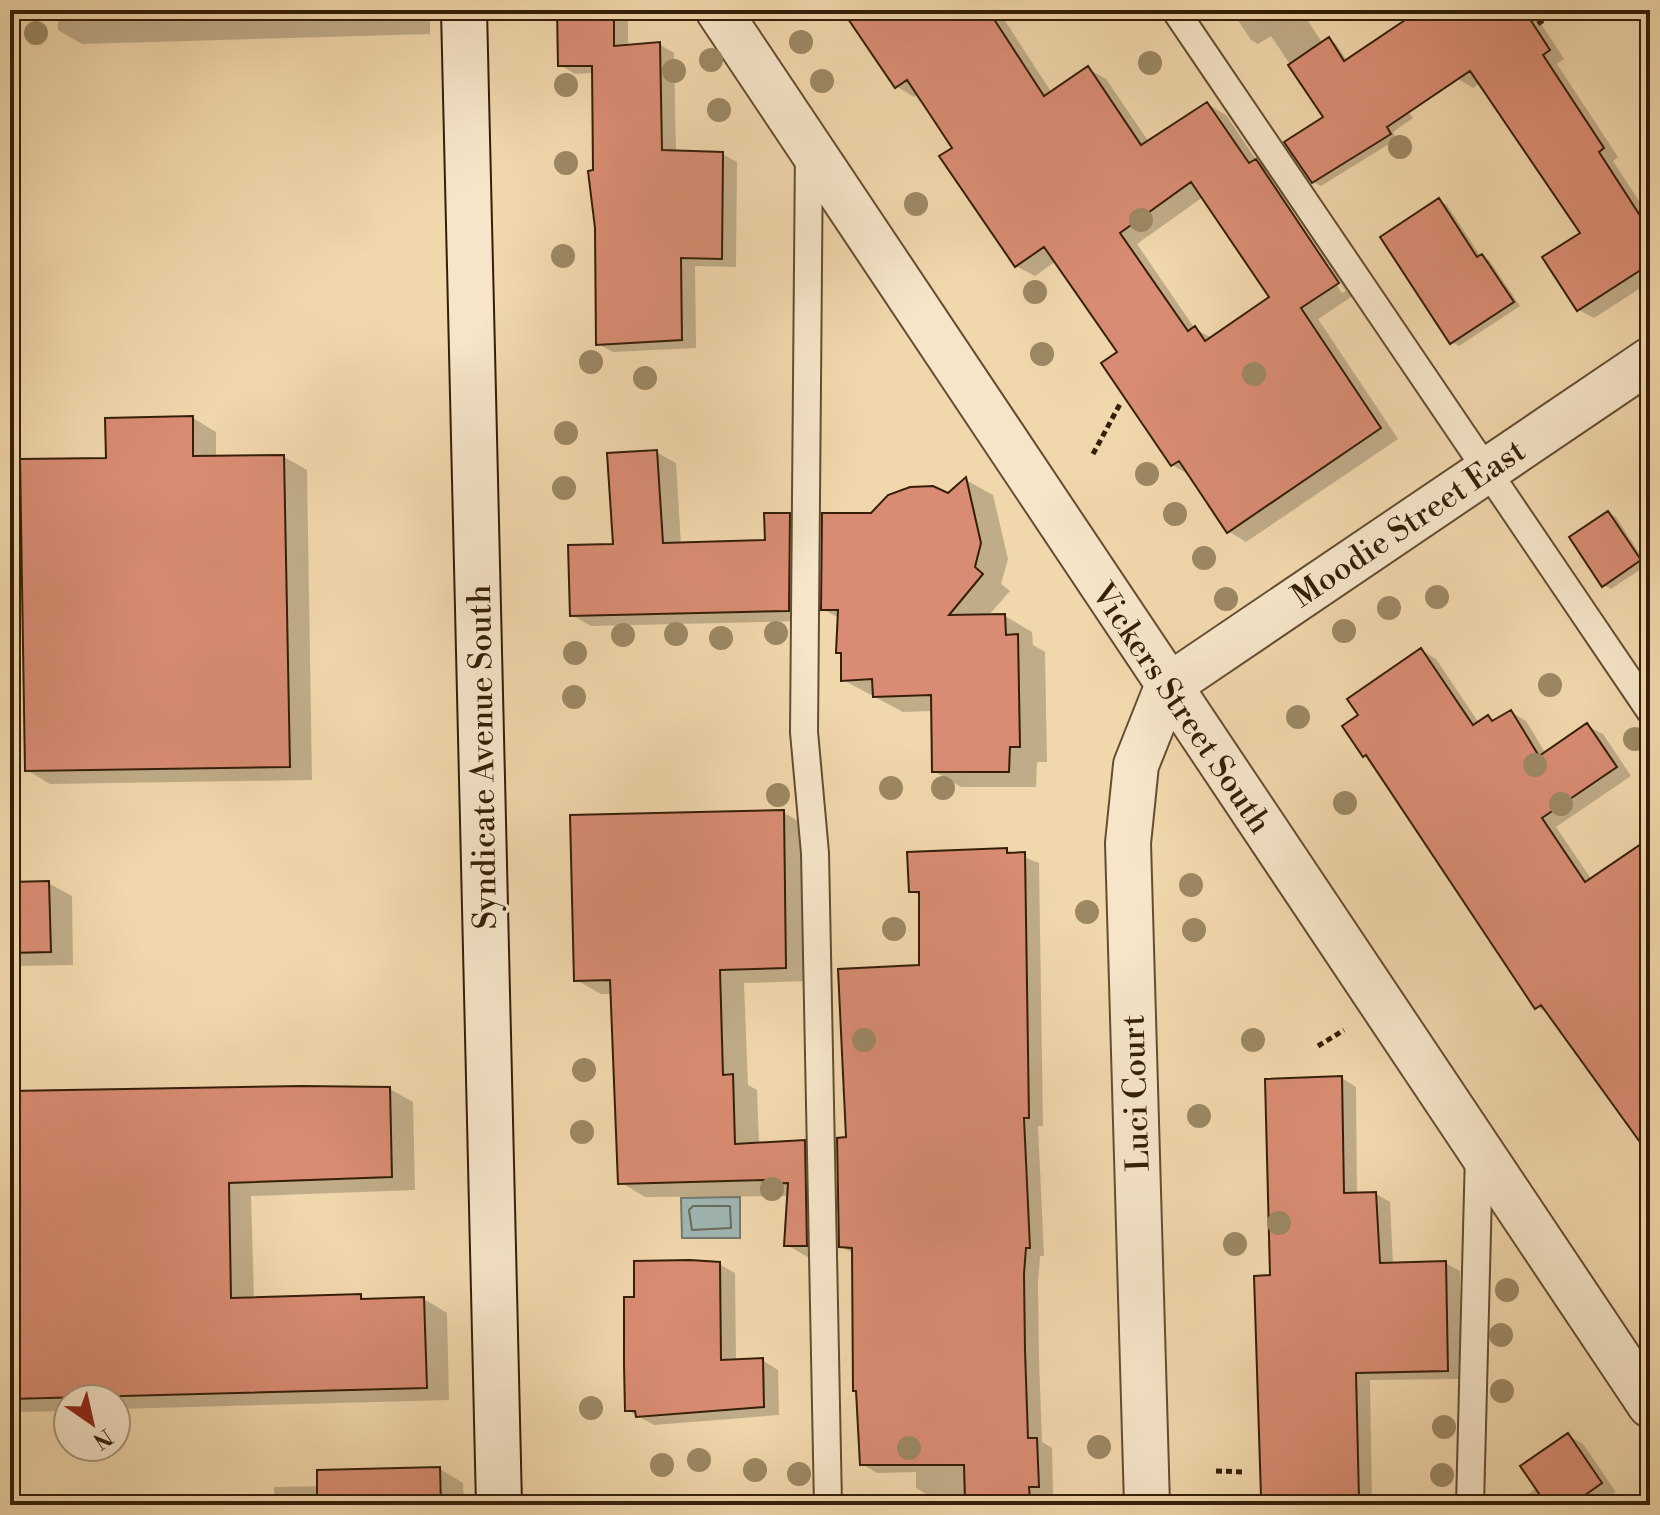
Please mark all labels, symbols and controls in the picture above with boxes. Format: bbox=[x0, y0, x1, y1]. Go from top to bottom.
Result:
street label: Moodie Street East bbox=[1284, 431, 1533, 617]
street label: Vickers Street South bbox=[1082, 575, 1280, 841]
street label: Syndicate Avenue South bbox=[460, 584, 506, 930]
street label: Luci Court bbox=[1113, 1014, 1159, 1172]
north arrow bbox=[52, 1383, 132, 1463]
text: N bbox=[87, 1422, 117, 1455]

